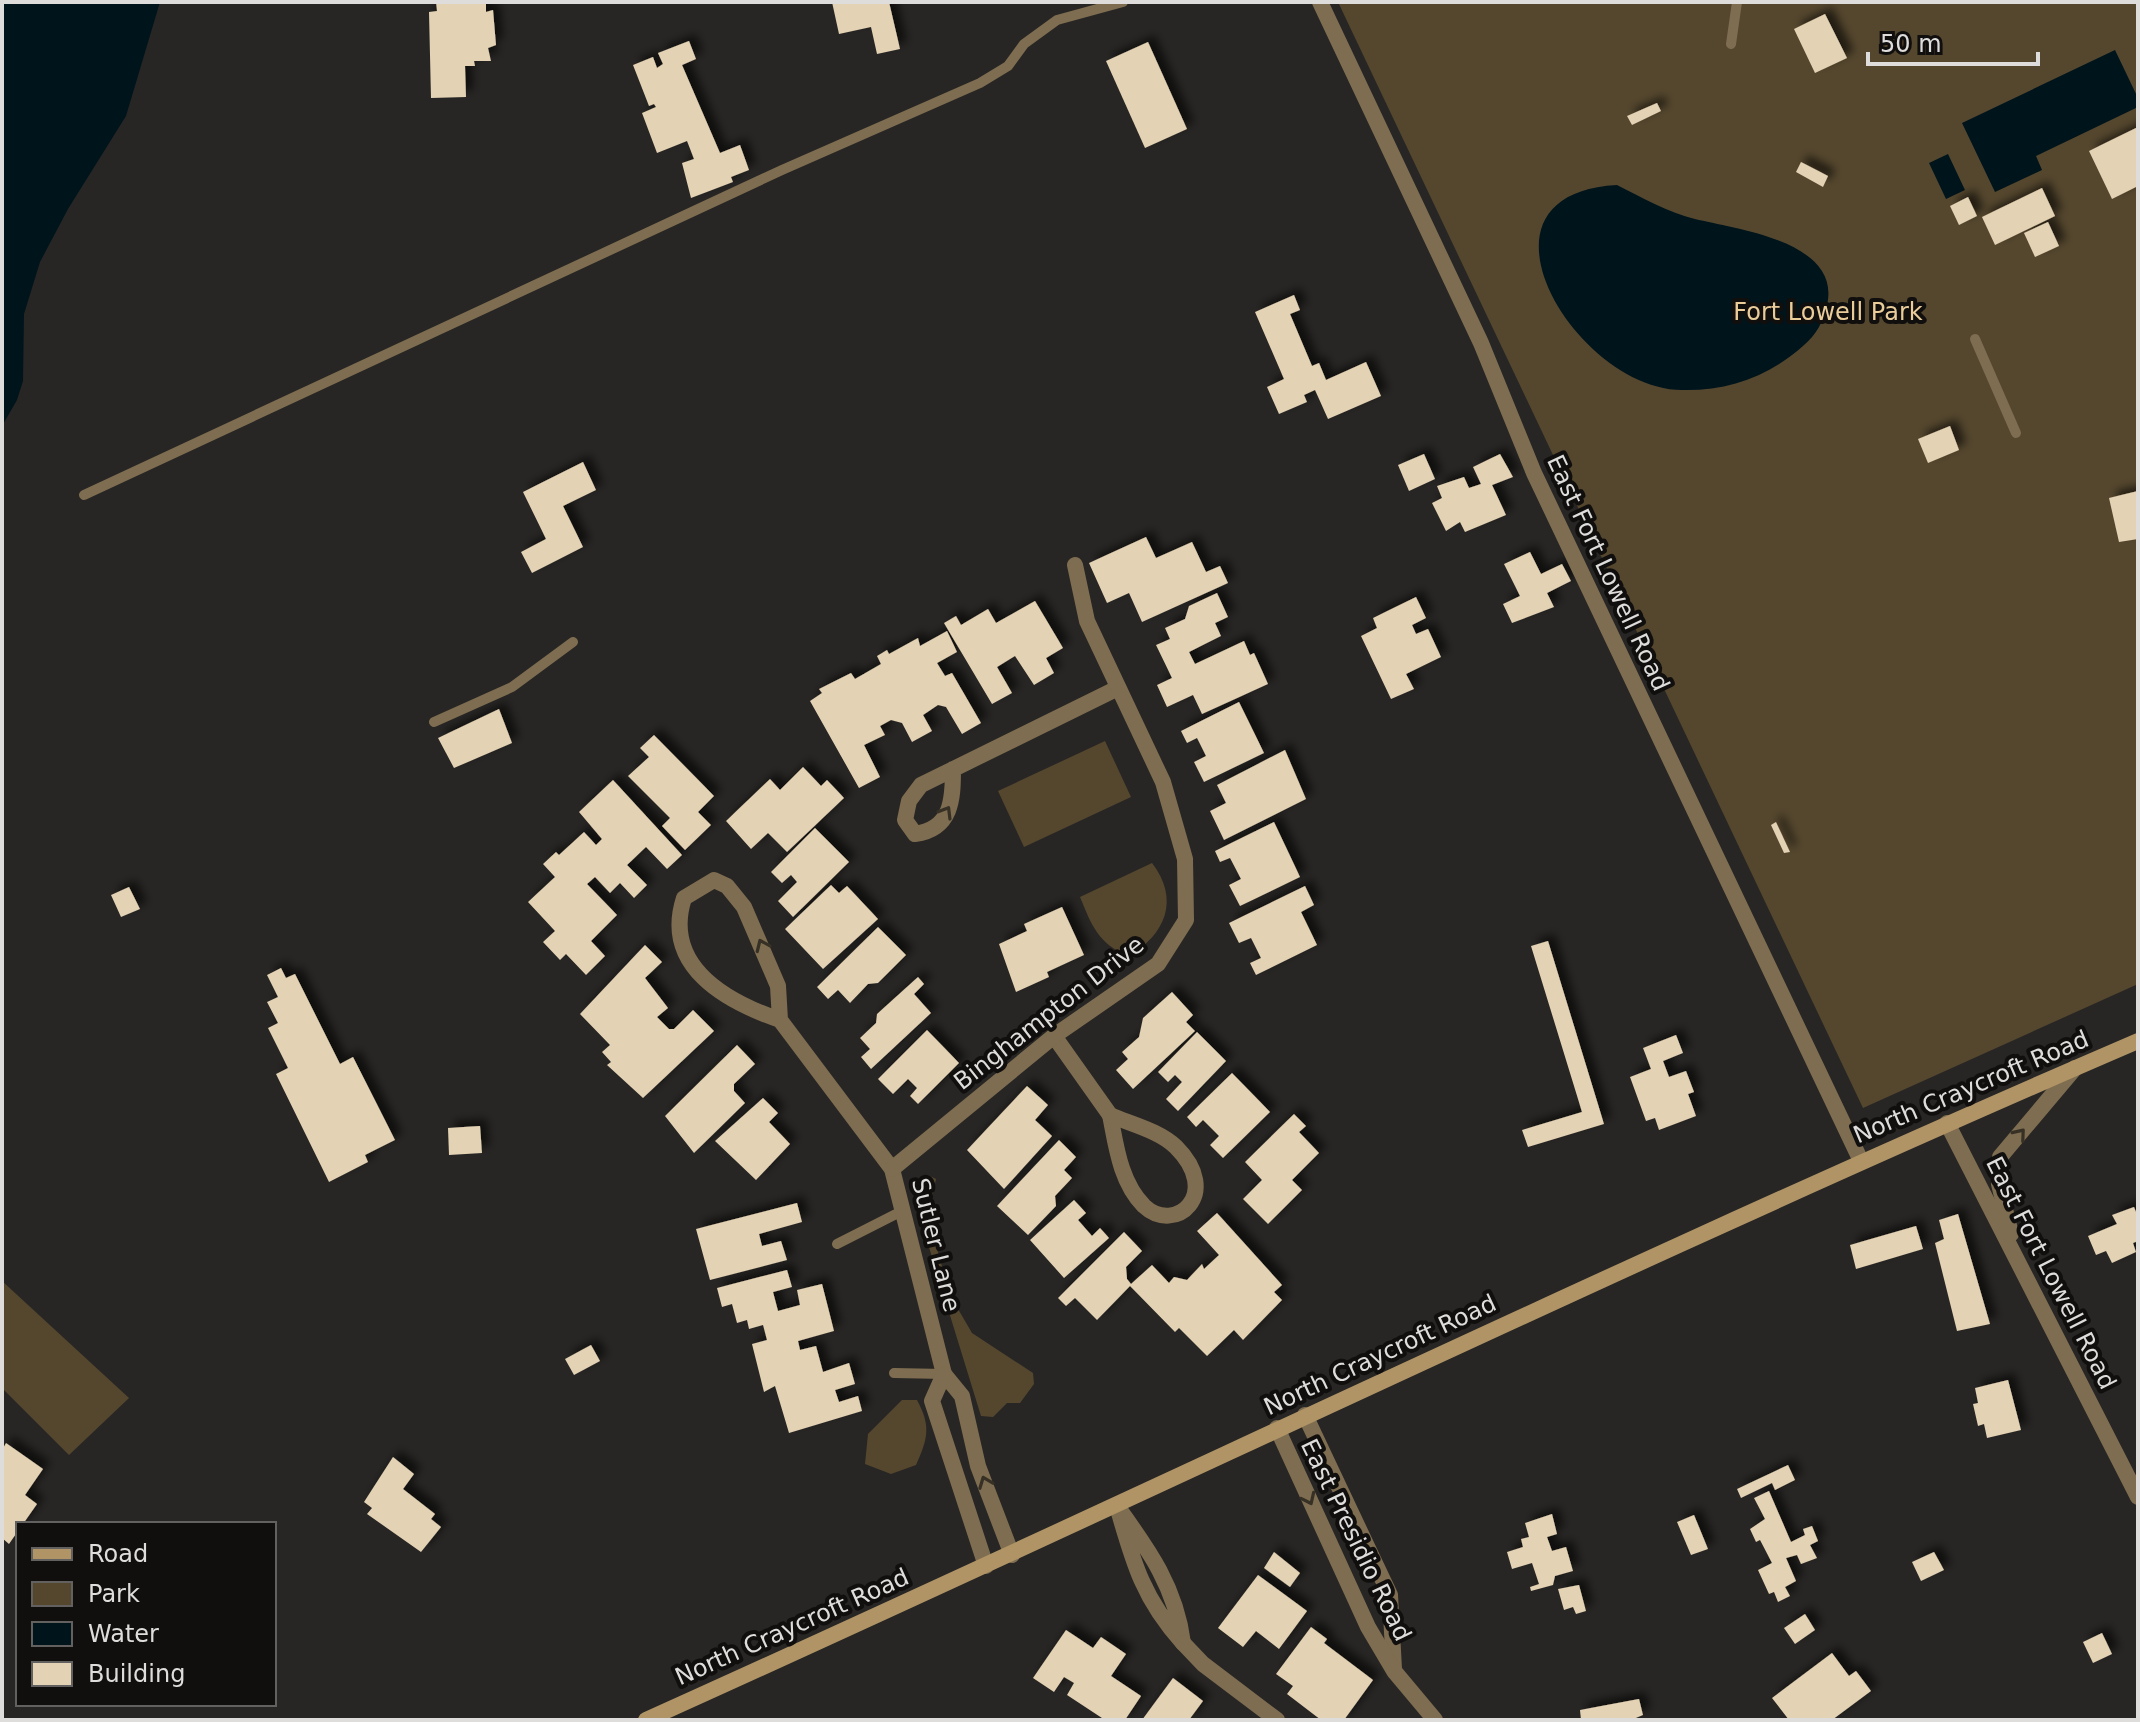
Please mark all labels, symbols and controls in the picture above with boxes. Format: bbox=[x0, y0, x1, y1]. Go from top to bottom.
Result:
scale bar bbox=[1868, 16, 2038, 66]
text: 50 m bbox=[1880, 30, 1942, 58]
park label: Fort Lowell Park bbox=[1733, 298, 1923, 326]
street label: East Fort Lowell Road bbox=[1541, 451, 1675, 695]
one-way arrow bbox=[936, 806, 952, 821]
street label: Binghampton Drive bbox=[949, 930, 1149, 1096]
one-way arrow bbox=[755, 939, 771, 953]
street label: North Craycroft Road bbox=[1849, 1025, 2093, 1149]
one-way arrow bbox=[2010, 1129, 2025, 1144]
street label: East Fort Lowell Road bbox=[1980, 1152, 2122, 1394]
street label: Sutler Lane bbox=[906, 1175, 966, 1315]
street label: North Craycroft Road bbox=[1260, 1289, 1500, 1421]
street label: East Presidio Road bbox=[1295, 1434, 1417, 1646]
one-way arrow bbox=[978, 1476, 995, 1490]
one-way arrow bbox=[1299, 1491, 1315, 1506]
legend bbox=[16, 1522, 276, 1706]
text: Road bbox=[88, 1540, 148, 1568]
street label: North Craycroft Road bbox=[671, 1563, 913, 1691]
text: Park bbox=[88, 1580, 140, 1608]
text: Water bbox=[88, 1620, 159, 1648]
text: Building bbox=[88, 1660, 185, 1688]

